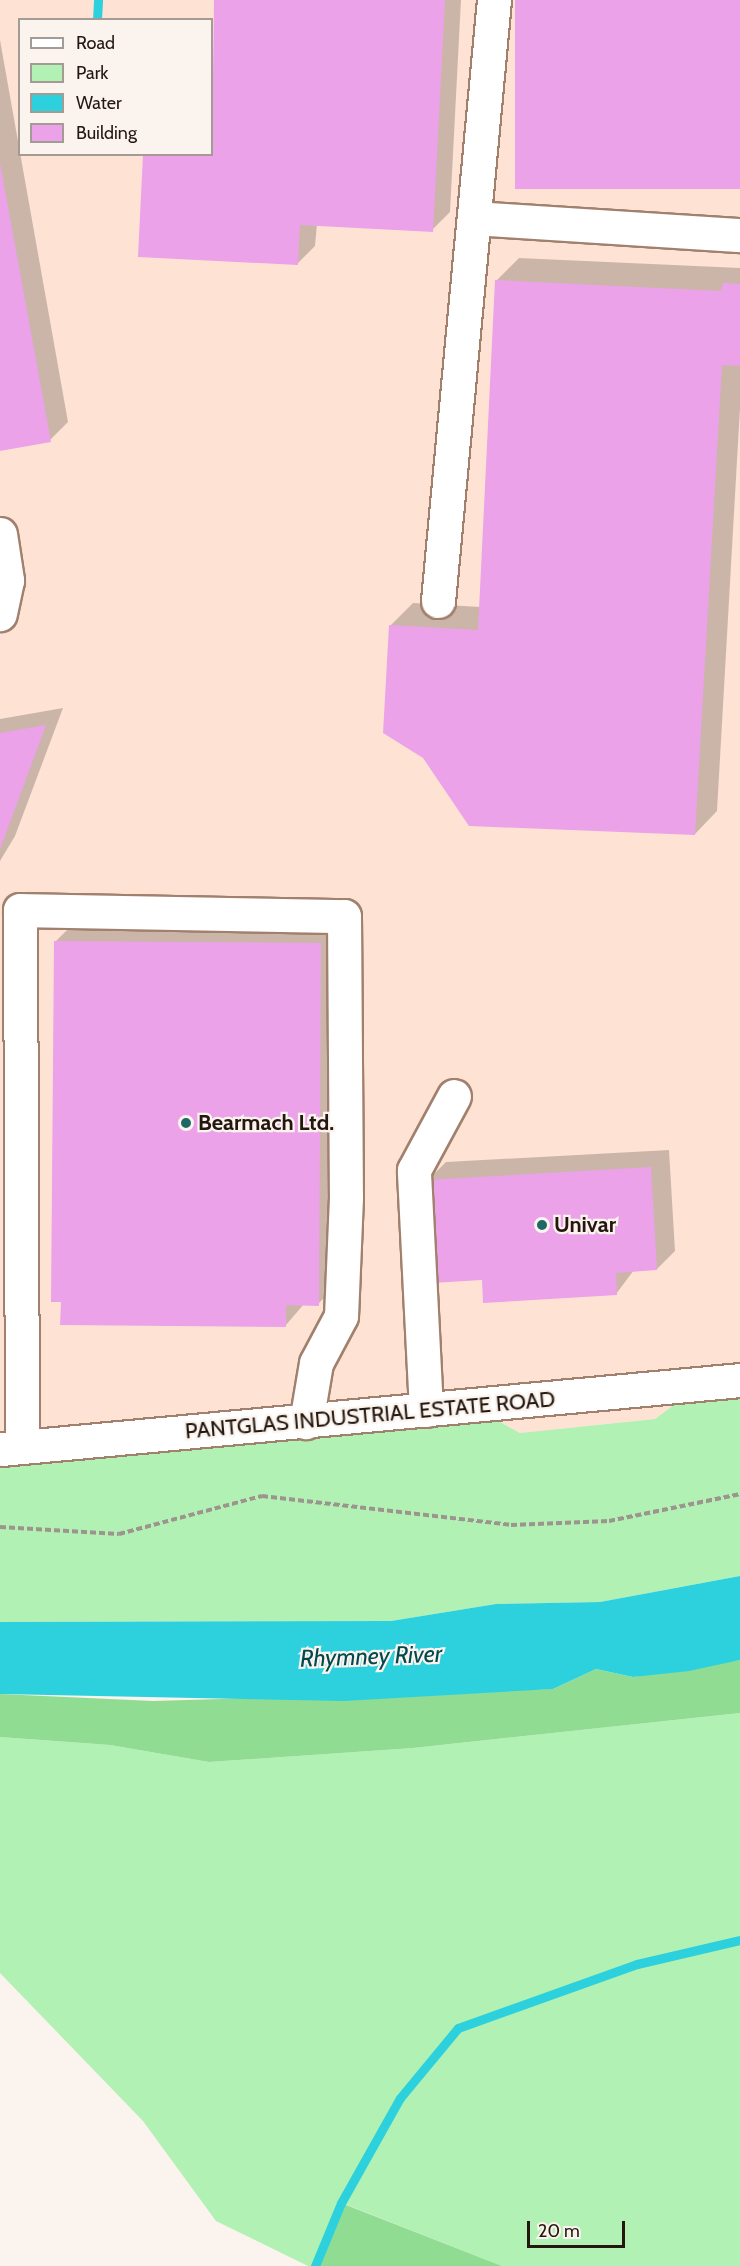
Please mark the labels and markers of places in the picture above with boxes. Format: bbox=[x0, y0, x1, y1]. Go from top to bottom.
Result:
place label: Bearmach Ltd. bbox=[198, 1110, 334, 1136]
marker: Bearmach Ltd. bbox=[179, 1116, 193, 1130]
place label: Univar bbox=[554, 1212, 616, 1238]
marker: Univar bbox=[535, 1218, 549, 1232]

